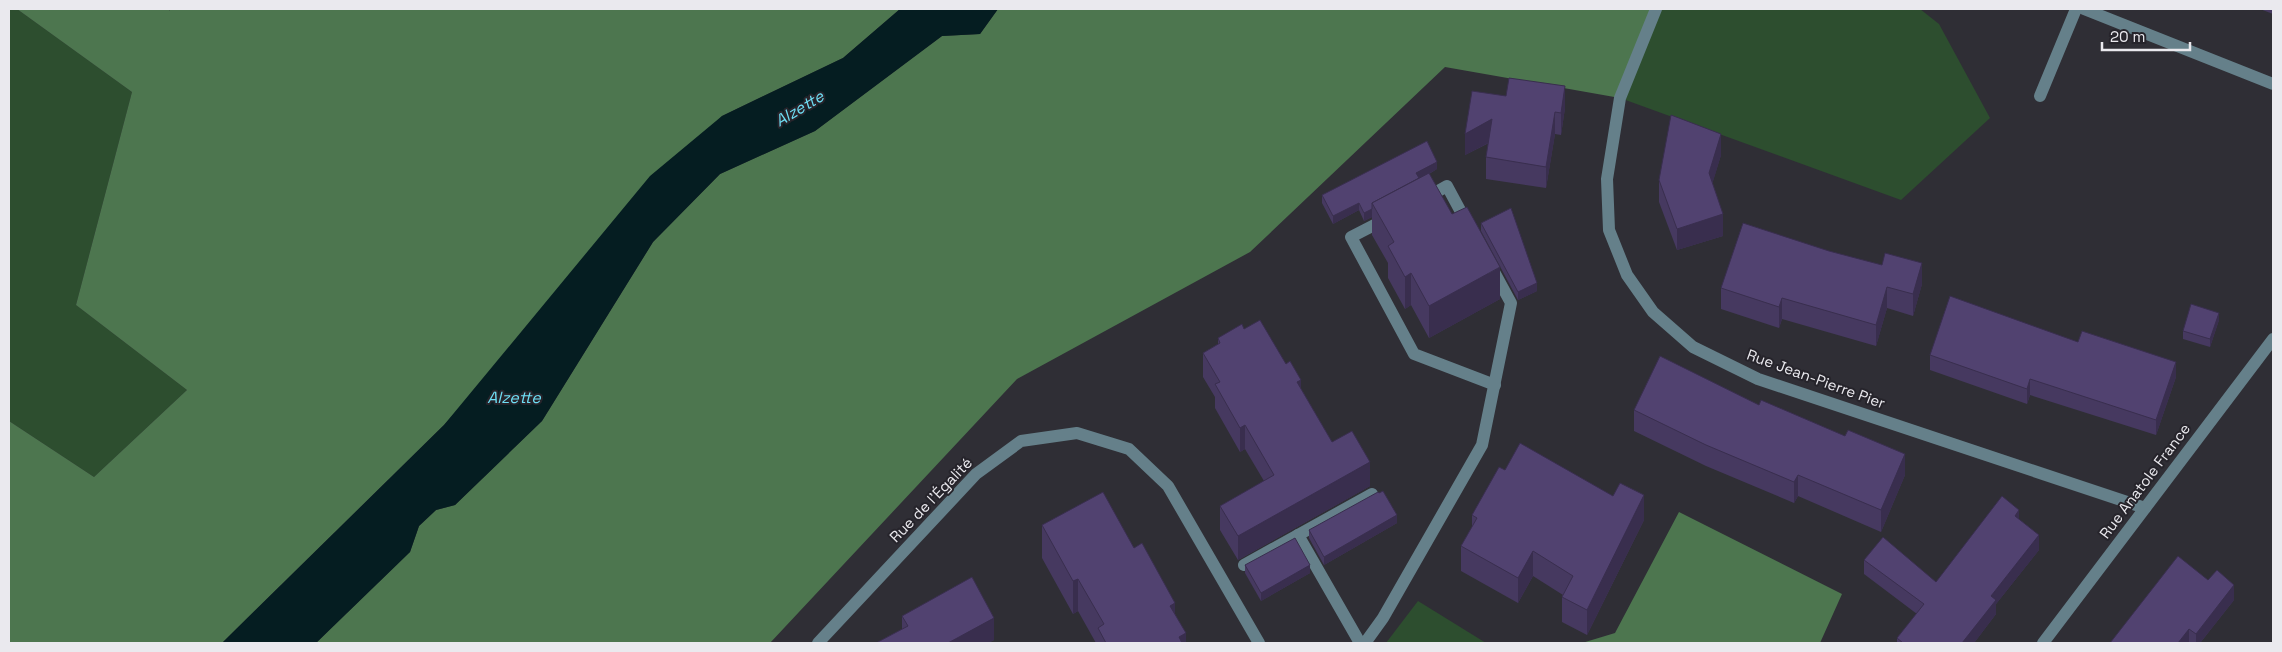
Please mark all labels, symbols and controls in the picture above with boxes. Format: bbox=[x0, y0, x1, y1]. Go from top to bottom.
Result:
scale bar bbox=[2102, 20, 2190, 52]
text: 20 m bbox=[2110, 27, 2145, 46]
water label: Alzette bbox=[771, 85, 828, 131]
street label: Rue Jean-Pierre Pier bbox=[1744, 345, 1888, 413]
water label: Alzette bbox=[487, 387, 541, 408]
street label: Rue Anatole France bbox=[2095, 419, 2194, 542]
street label: Rue de l'Égalité bbox=[885, 453, 976, 546]

